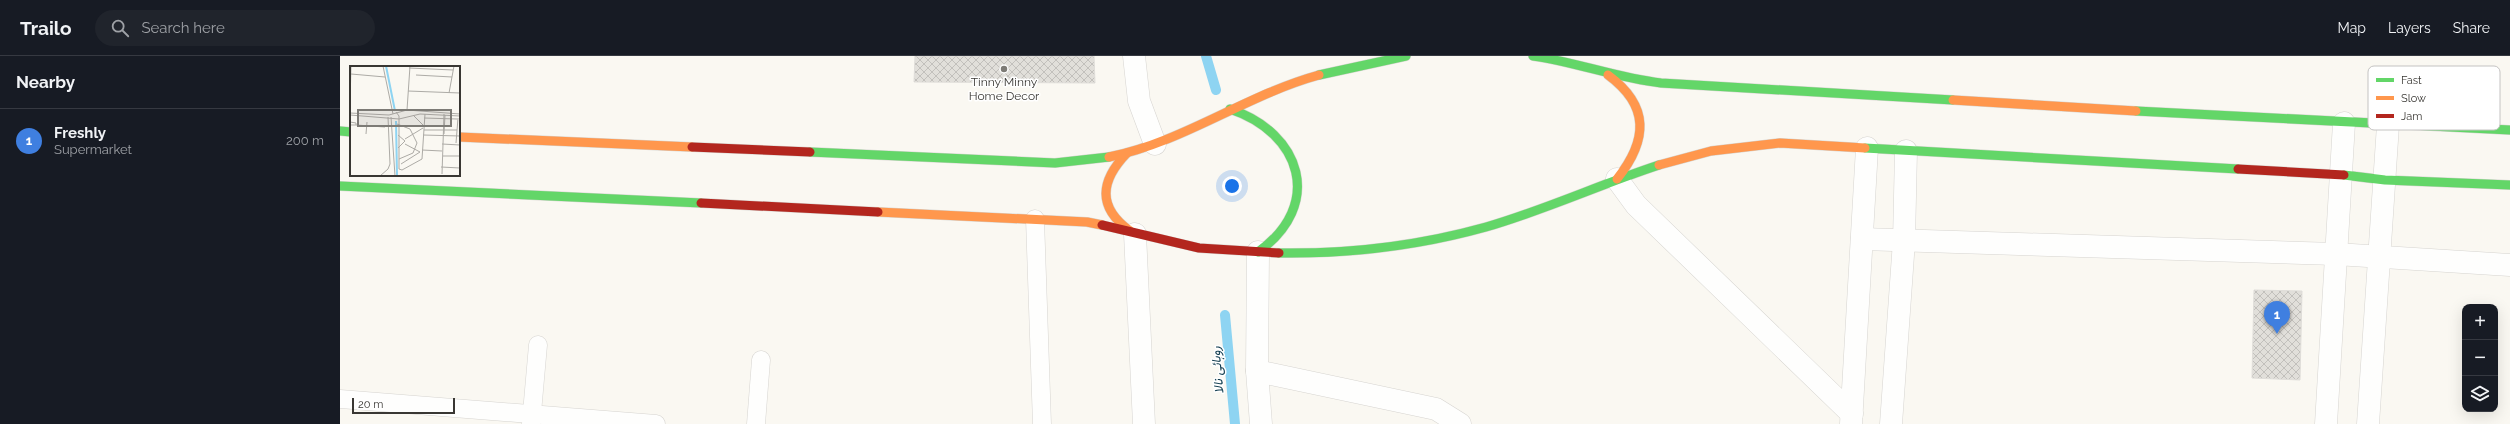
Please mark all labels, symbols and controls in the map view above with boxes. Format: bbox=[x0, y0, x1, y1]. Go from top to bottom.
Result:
search box bbox=[95, 10, 375, 46]
text: Trailo bbox=[20, 17, 71, 39]
icon: search bbox=[109, 17, 131, 39]
text: Search here bbox=[141, 19, 225, 37]
text: Map bbox=[2338, 20, 2366, 36]
text: Layers bbox=[2388, 20, 2431, 36]
text: Share bbox=[2453, 20, 2490, 36]
marker: Tinny Minny Home Decor bbox=[999, 64, 1009, 74]
inset map bbox=[350, 66, 460, 176]
legend bbox=[2368, 66, 2500, 130]
text: Nearby bbox=[16, 72, 75, 92]
text: Fast bbox=[2401, 74, 2422, 87]
place label: Tinny Minny Home Decor bbox=[969, 75, 1040, 103]
text: Slow bbox=[2401, 92, 2426, 105]
text: Jam bbox=[2401, 110, 2422, 123]
text: Freshly bbox=[54, 124, 106, 142]
text: 1 bbox=[26, 133, 32, 148]
text: 200 m bbox=[286, 133, 324, 148]
text: Supermarket bbox=[54, 142, 132, 157]
your location bbox=[1222, 176, 1242, 196]
pin: 1 bbox=[2264, 301, 2290, 334]
map controls bbox=[2462, 304, 2498, 412]
button: + bbox=[2462, 304, 2498, 340]
button: − bbox=[2462, 340, 2498, 376]
water label: روہائی نالا bbox=[1207, 345, 1228, 394]
button: layers bbox=[2462, 376, 2498, 412]
scale bar bbox=[352, 396, 455, 415]
text: 20 m bbox=[358, 398, 383, 411]

